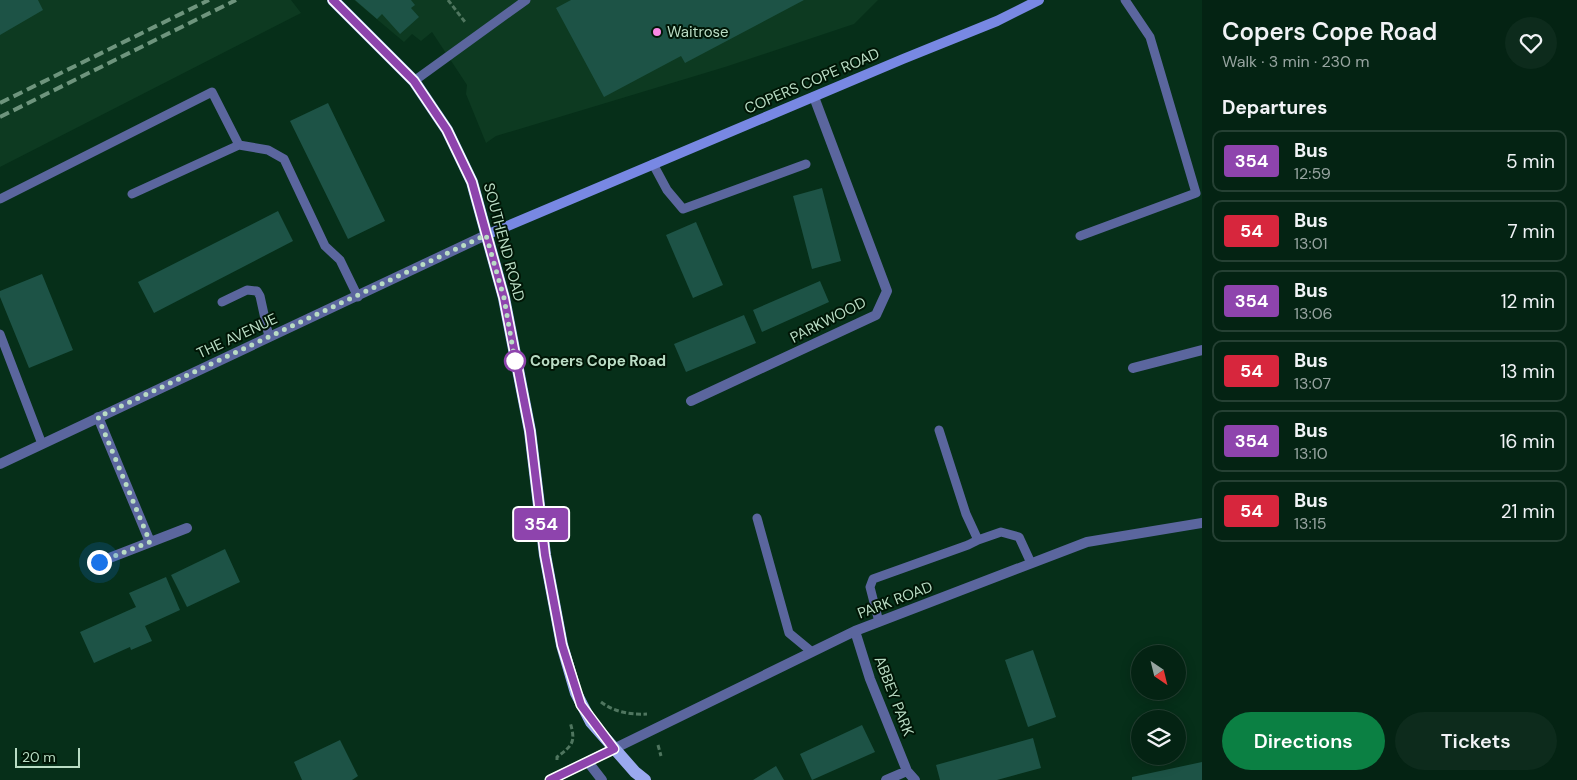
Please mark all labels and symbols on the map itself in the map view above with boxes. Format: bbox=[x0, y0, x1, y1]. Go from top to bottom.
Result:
place label: Waitrose bbox=[667, 22, 729, 42]
marker: Waitrose bbox=[651, 26, 663, 38]
street label: COPERS COPE ROAD bbox=[741, 44, 883, 118]
street label: SOUTHEND ROAD bbox=[479, 181, 529, 303]
street label: PARKWOOD bbox=[787, 292, 869, 348]
street label: THE AVENUE bbox=[193, 309, 281, 363]
marker: Copers Cope Road bbox=[504, 350, 526, 372]
place label: Copers Cope Road bbox=[530, 351, 666, 371]
line badge: 354 bbox=[512, 508, 570, 540]
your location bbox=[87, 550, 112, 575]
street label: PARK ROAD bbox=[855, 576, 935, 624]
north arrow bbox=[1131, 645, 1186, 700]
street label: ABBEY PARK bbox=[870, 653, 919, 739]
scale bar bbox=[15, 745, 80, 768]

